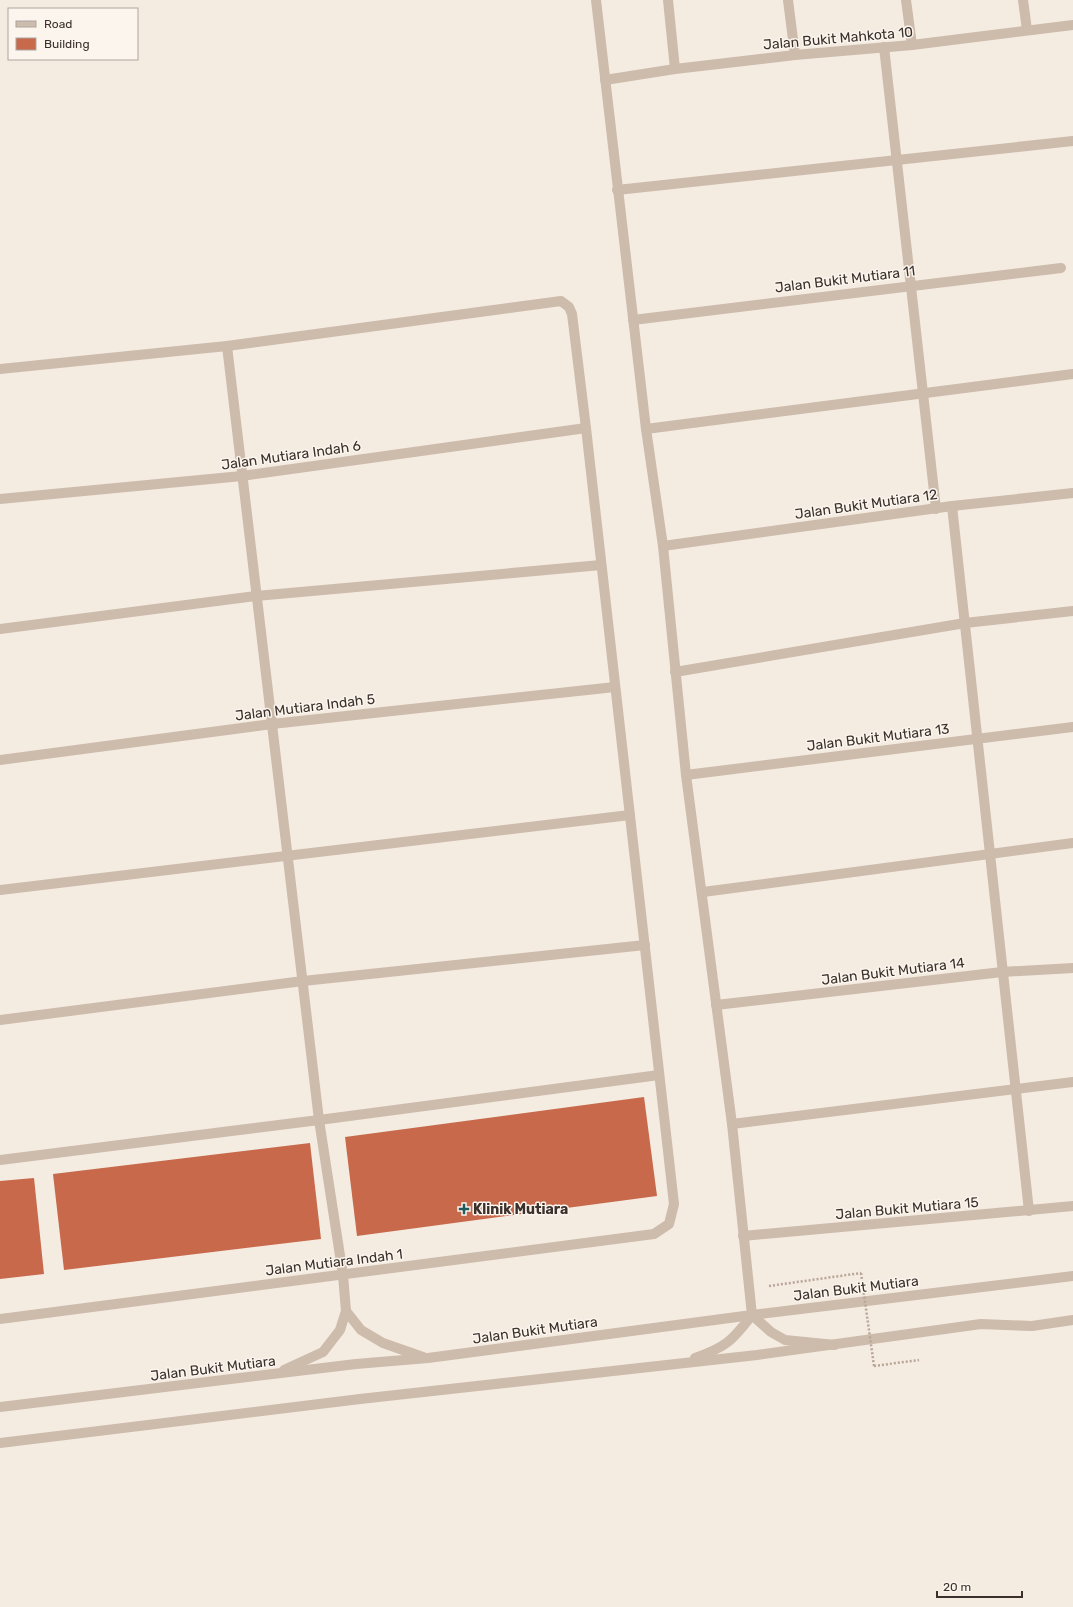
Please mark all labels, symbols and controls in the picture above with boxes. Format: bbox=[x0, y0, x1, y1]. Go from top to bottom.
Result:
legend bbox=[8, 8, 138, 60]
text: Road bbox=[44, 17, 72, 31]
street label: Jalan Bukit Mahkota 10 bbox=[762, 23, 914, 54]
text: Building bbox=[44, 37, 90, 51]
street label: Jalan Bukit Mutiara 11 bbox=[774, 262, 916, 297]
street label: Jalan Mutiara Indah 6 bbox=[220, 437, 362, 474]
street label: Jalan Bukit Mutiara 12 bbox=[794, 486, 938, 523]
street label: Jalan Mutiara Indah 5 bbox=[234, 690, 376, 725]
street label: Jalan Bukit Mutiara 13 bbox=[806, 720, 950, 755]
street label: Jalan Bukit Mutiara 14 bbox=[821, 954, 966, 989]
street label: Jalan Bukit Mutiara 15 bbox=[835, 1194, 979, 1223]
place label: Klinik Mutiara bbox=[473, 1201, 568, 1218]
marker: Klinik Mutiara bbox=[458, 1203, 470, 1215]
street label: Jalan Mutiara Indah 1 bbox=[264, 1246, 404, 1279]
street label: Jalan Bukit Mutiara bbox=[793, 1272, 920, 1305]
street label: Jalan Bukit Mutiara bbox=[472, 1313, 599, 1348]
street label: Jalan Bukit Mutiara bbox=[150, 1352, 277, 1385]
scale bar bbox=[937, 1573, 1022, 1599]
text: 20 m bbox=[943, 1580, 971, 1594]

